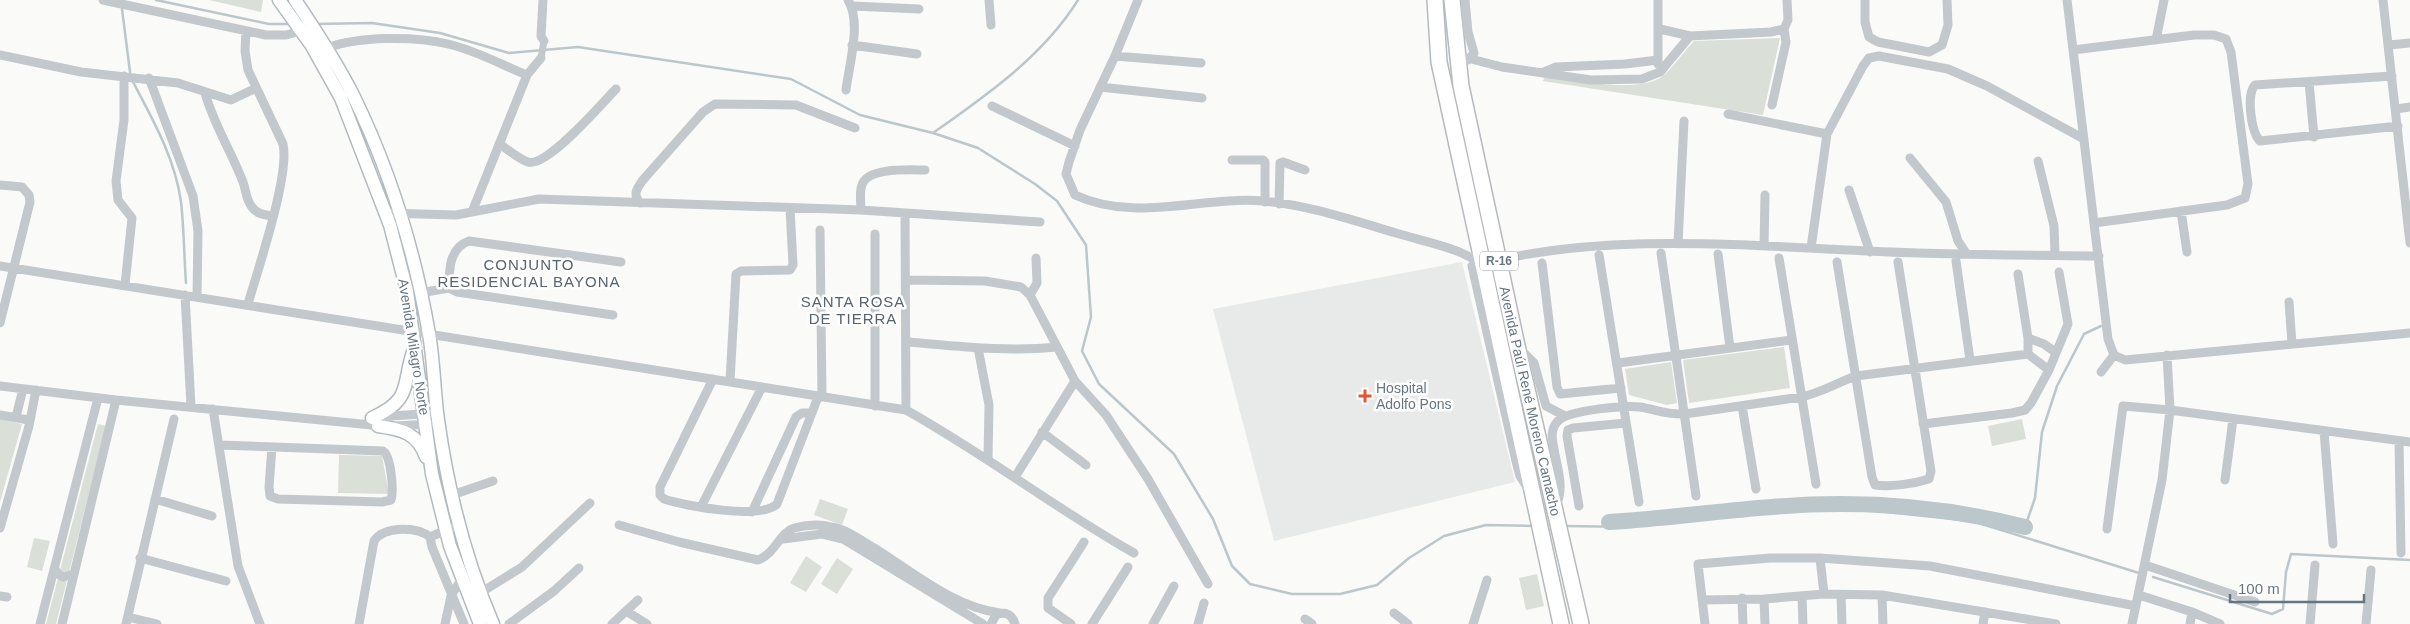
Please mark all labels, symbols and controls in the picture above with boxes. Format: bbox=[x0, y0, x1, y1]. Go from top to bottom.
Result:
road number: R-16 bbox=[1480, 252, 1518, 270]
district label: CONJUNTO RESIDENCIAL BAYONA bbox=[437, 256, 621, 290]
street label: Avenida Milagro Norte bbox=[395, 277, 433, 417]
street label: Avenida Paúl René Moreno Camacho bbox=[1496, 285, 1564, 518]
district label: SANTA ROSA DE TIERRA bbox=[801, 293, 905, 327]
place label: Hospital Adolfo Pons bbox=[1376, 380, 1452, 412]
marker: Hospital Adolfo Pons bbox=[1358, 389, 1372, 403]
scale bar bbox=[2230, 572, 2364, 604]
text: 100 m bbox=[2238, 580, 2280, 597]

